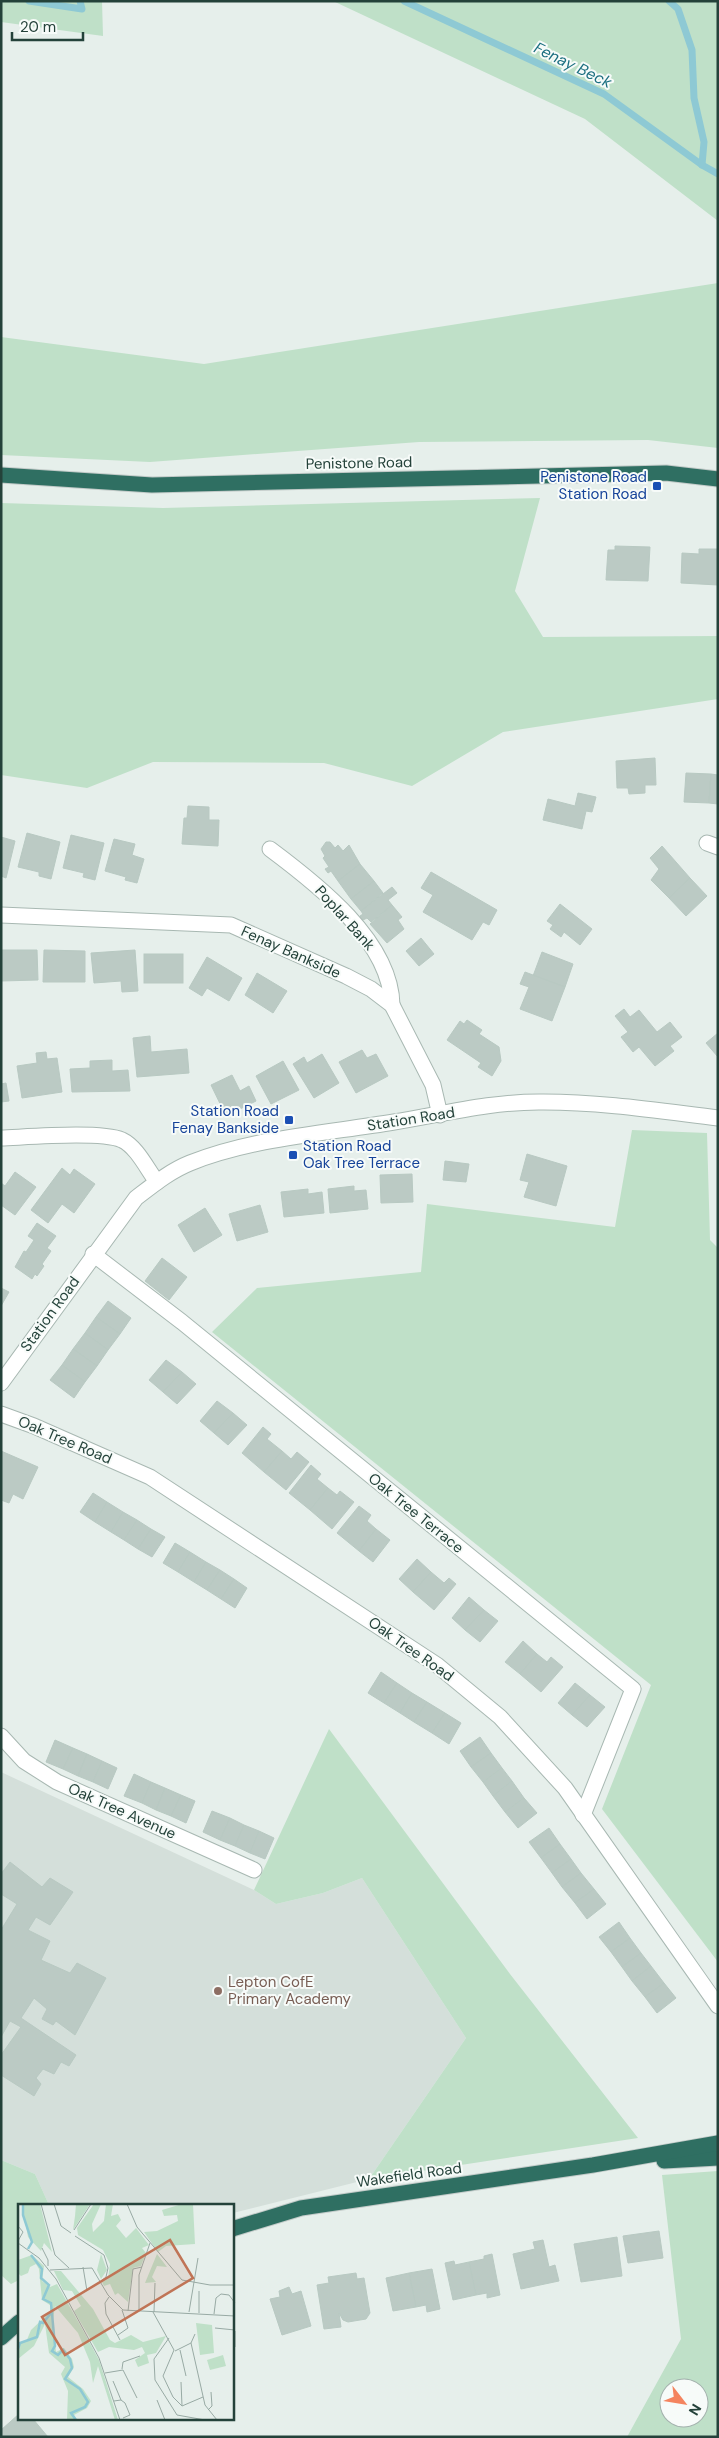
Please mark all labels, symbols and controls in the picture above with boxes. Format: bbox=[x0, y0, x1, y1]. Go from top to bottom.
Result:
scale bar bbox=[12, 10, 84, 42]
text: 20 m bbox=[20, 17, 56, 37]
water label: Fenay Beck bbox=[530, 37, 616, 93]
street label: Penistone Road bbox=[305, 452, 413, 474]
place label: Penistone Road Station Road bbox=[540, 467, 647, 504]
marker: Penistone Road Station Road bbox=[651, 480, 663, 492]
street label: Poplar Bank bbox=[310, 881, 380, 955]
street label: Fenay Bankside bbox=[238, 921, 344, 983]
place label: Station Road Fenay Bankside bbox=[172, 1101, 279, 1138]
street label: Station Road bbox=[366, 1102, 456, 1136]
marker: Station Road Fenay Bankside bbox=[283, 1114, 295, 1126]
place label: Station Road Oak Tree Terrace bbox=[303, 1136, 420, 1173]
marker: Station Road Oak Tree Terrace bbox=[287, 1149, 299, 1161]
street label: Station Road bbox=[16, 1272, 84, 1356]
street label: Oak Tree Road bbox=[15, 1411, 115, 1469]
street label: Oak Tree Terrace bbox=[364, 1468, 468, 1558]
street label: Oak Tree Road bbox=[364, 1612, 458, 1686]
street label: Oak Tree Avenue bbox=[65, 1778, 179, 1844]
place label: Lepton CofE Primary Academy bbox=[228, 1972, 352, 2009]
marker: Lepton CofE Primary Academy bbox=[212, 1985, 224, 1997]
street label: Wakefield Road bbox=[355, 2158, 463, 2192]
inset map bbox=[18, 2204, 234, 2420]
north arrow bbox=[659, 2378, 709, 2428]
text: N bbox=[685, 2401, 705, 2419]

